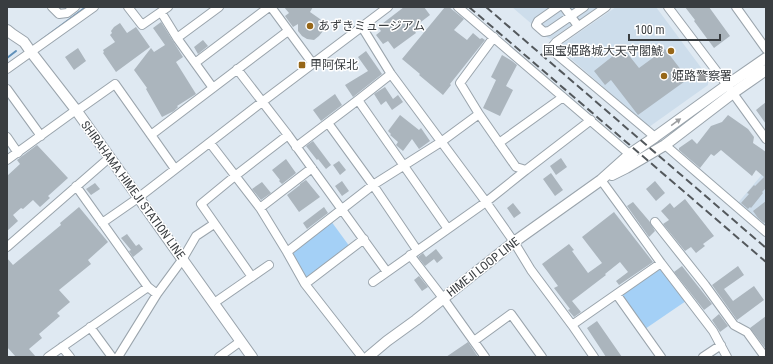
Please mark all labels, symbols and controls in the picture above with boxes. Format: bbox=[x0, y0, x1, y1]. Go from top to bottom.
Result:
scale bar bbox=[629, 16, 720, 42]
place label: あずきミュージアム bbox=[318, 19, 425, 33]
marker: あずきミュージアム bbox=[305, 21, 315, 31]
text: 100 m bbox=[635, 23, 665, 37]
place label: 国宝姫路城大天守閣鯱 bbox=[543, 44, 663, 58]
marker: 国宝姫路城大天守閣鯱 bbox=[666, 46, 676, 56]
place label: 甲阿保北 bbox=[310, 58, 358, 72]
marker: 甲阿保北 bbox=[297, 60, 307, 70]
place label: 姫路警察署 bbox=[672, 69, 732, 83]
marker: 姫路警察署 bbox=[659, 71, 669, 81]
street label: SHIRAHAMA HIMEJI STATION LINE bbox=[78, 118, 188, 262]
one-way arrow bbox=[670, 118, 681, 126]
street label: HIMEJI LOOP LINE bbox=[444, 234, 522, 300]

